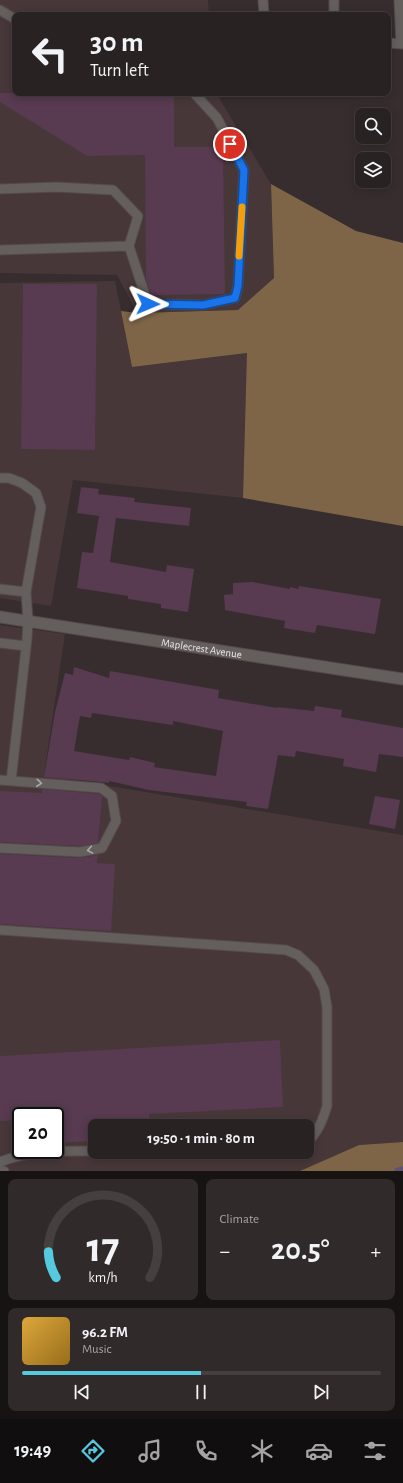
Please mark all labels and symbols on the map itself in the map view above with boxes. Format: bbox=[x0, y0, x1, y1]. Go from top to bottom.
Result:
pin bbox=[213, 127, 247, 161]
position arrow bbox=[127, 283, 169, 325]
street label: Maplecrest Avenue bbox=[161, 636, 243, 660]
one-way arrow bbox=[36, 779, 42, 788]
one-way arrow bbox=[87, 845, 93, 854]
speed limit sign: 20 bbox=[12, 1107, 64, 1159]

